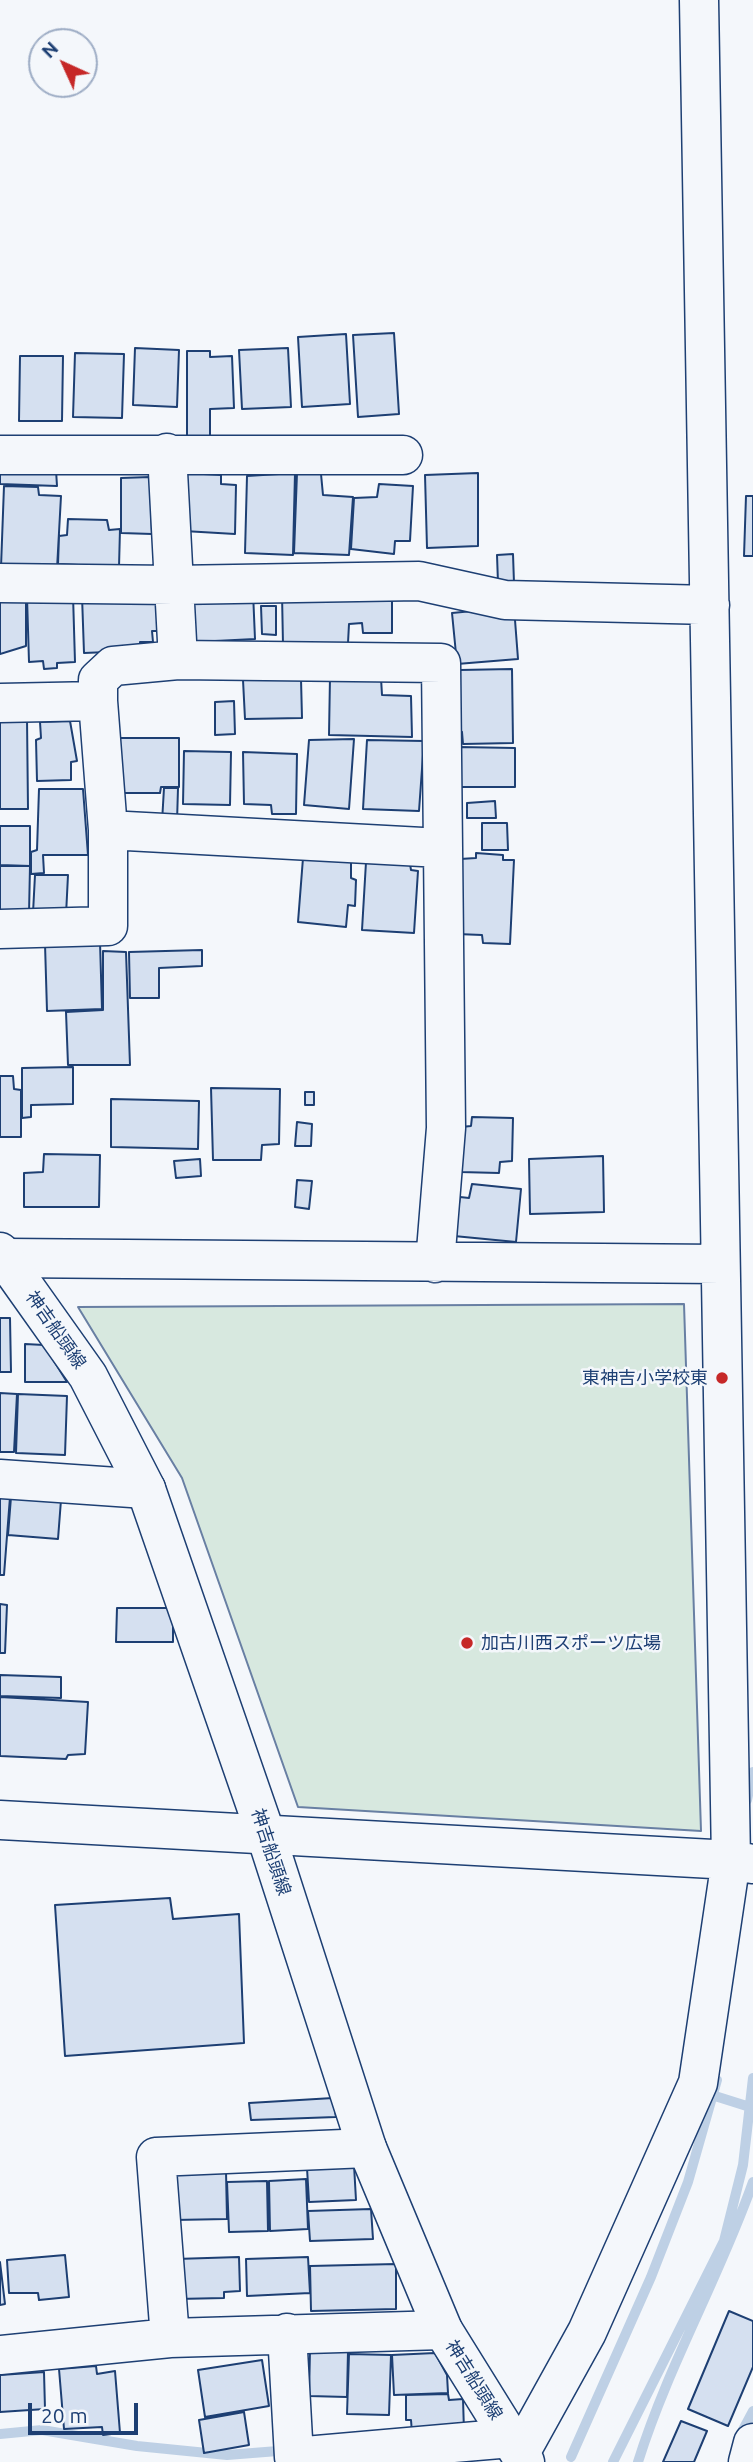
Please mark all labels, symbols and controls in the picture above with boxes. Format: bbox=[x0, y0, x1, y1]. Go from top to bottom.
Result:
north arrow bbox=[28, 28, 98, 98]
text: N bbox=[37, 37, 62, 62]
street label: 神吉船頭線 bbox=[21, 1287, 91, 1373]
place label: 東神吉小学校東 bbox=[582, 1367, 708, 1389]
marker: 東神吉小学校東 bbox=[714, 1370, 730, 1386]
place label: 加古川西スポーツ広場 bbox=[481, 1632, 661, 1654]
marker: 加古川西スポーツ広場 bbox=[459, 1635, 475, 1651]
street label: 神吉船頭線 bbox=[247, 1806, 295, 1898]
street label: 神吉船頭線 bbox=[441, 2336, 507, 2424]
scale bar bbox=[32, 2388, 142, 2432]
text: 20 m bbox=[41, 2403, 88, 2427]

